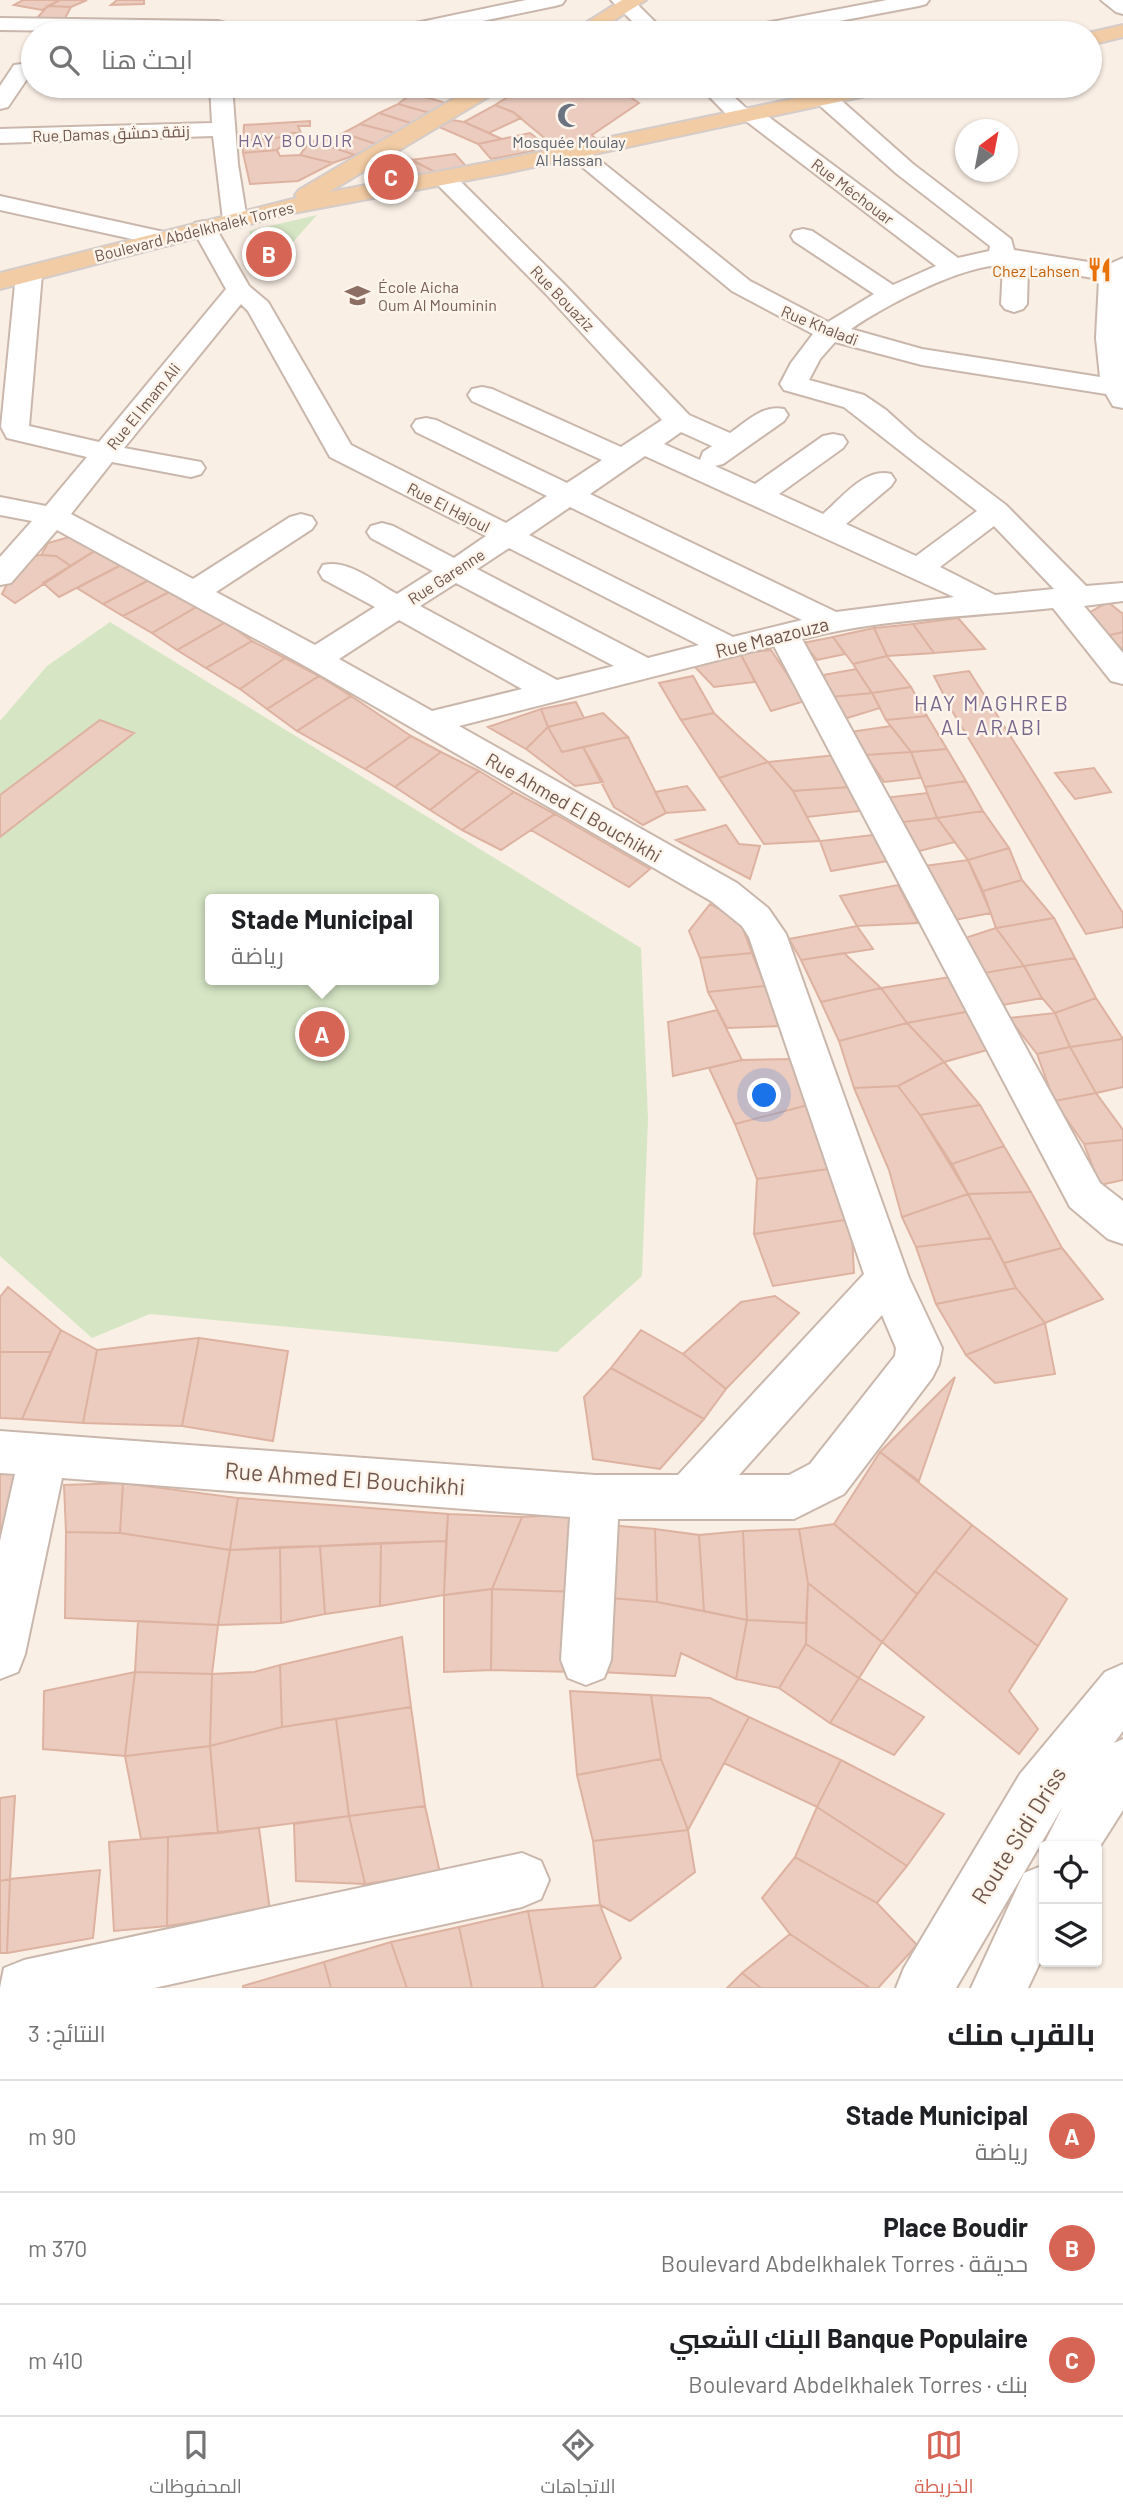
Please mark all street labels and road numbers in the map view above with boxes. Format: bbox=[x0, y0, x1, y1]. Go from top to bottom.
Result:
street label: Rue Damas زنقة دمشق bbox=[32, 121, 190, 147]
street label: Rue Méchouar bbox=[808, 154, 898, 228]
street label: Boulevard Abdelkhalek Torres bbox=[92, 197, 296, 265]
street label: Rue Bouaziz bbox=[527, 261, 599, 335]
street label: Rue Khaladi bbox=[779, 301, 861, 349]
street label: Rue El Imam Ali bbox=[102, 359, 184, 453]
street label: Rue El Hajoul bbox=[405, 478, 493, 536]
street label: Rue Garenne bbox=[404, 544, 488, 608]
street label: Rue Maazouza bbox=[713, 612, 831, 662]
street label: Rue Ahmed El Bouchikhi bbox=[482, 747, 666, 867]
street label: Rue Ahmed El Bouchikhi bbox=[224, 1456, 466, 1500]
street label: Route Sidi Driss bbox=[965, 1761, 1071, 1909]

